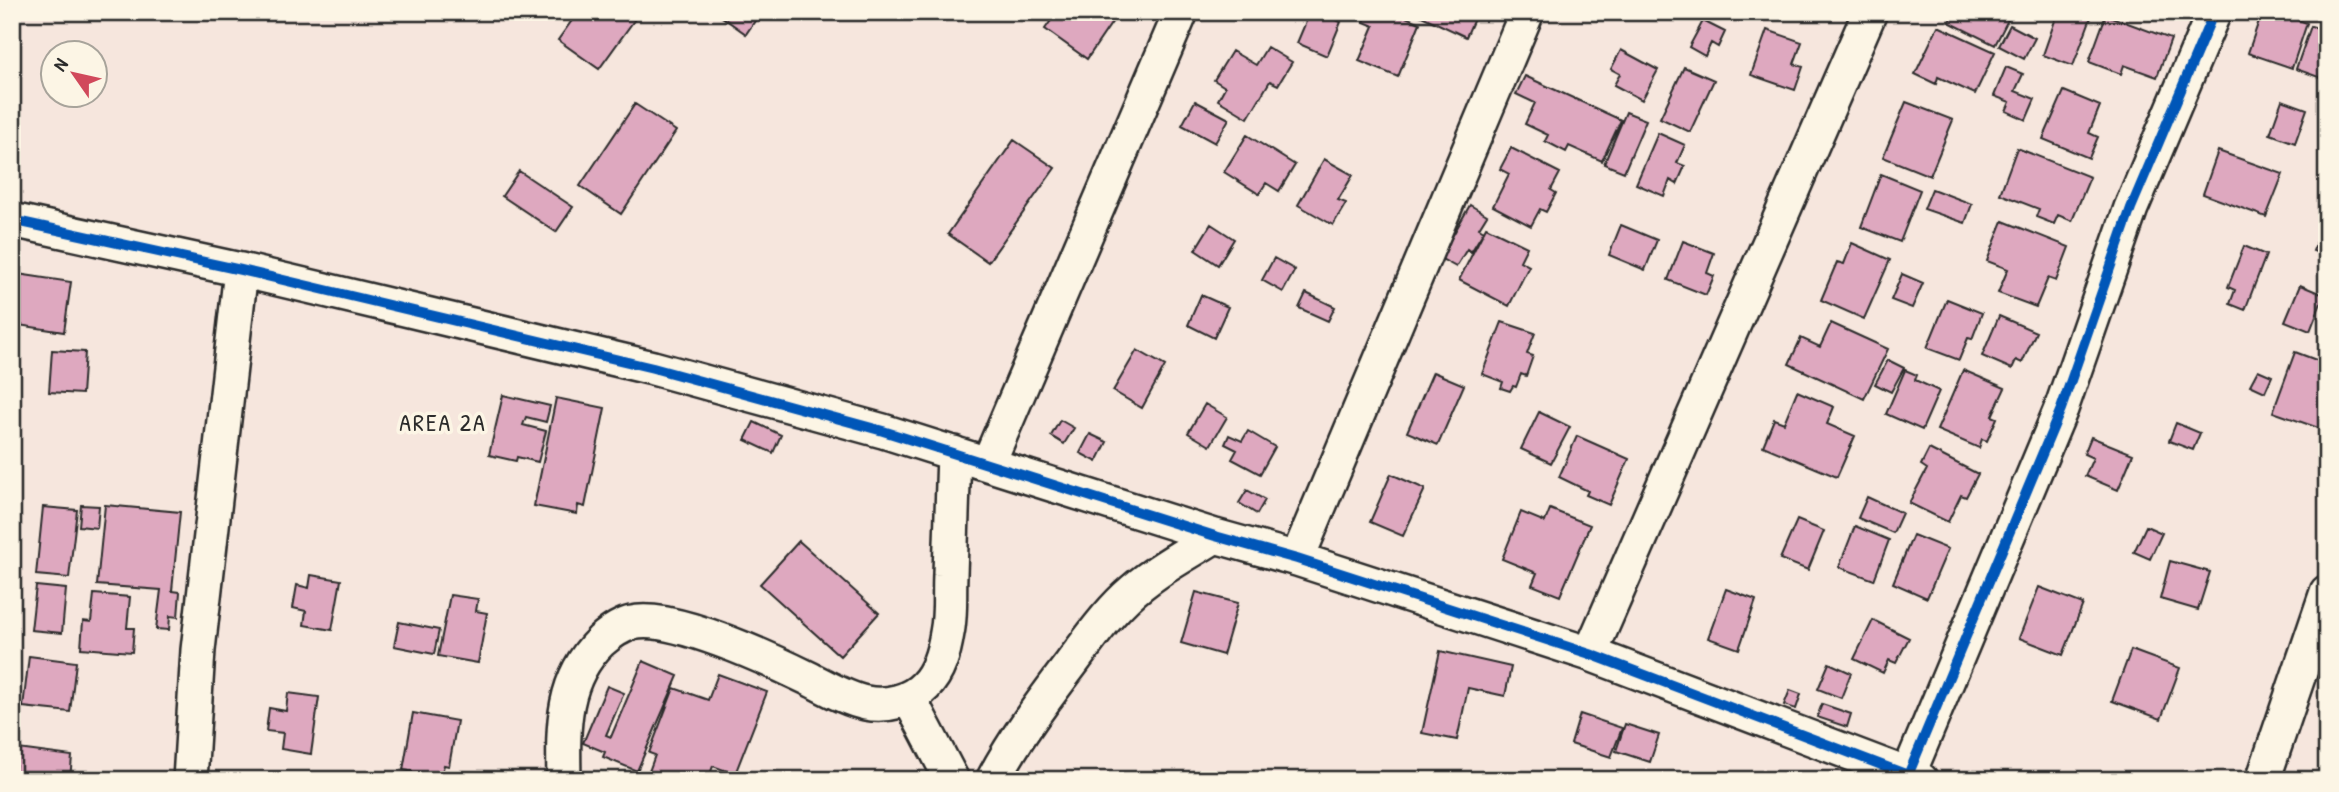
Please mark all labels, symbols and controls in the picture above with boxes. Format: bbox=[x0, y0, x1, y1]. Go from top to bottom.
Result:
north arrow bbox=[38, 38, 108, 108]
text: N bbox=[46, 53, 74, 76]
district label: AREA 2A bbox=[399, 406, 487, 438]

